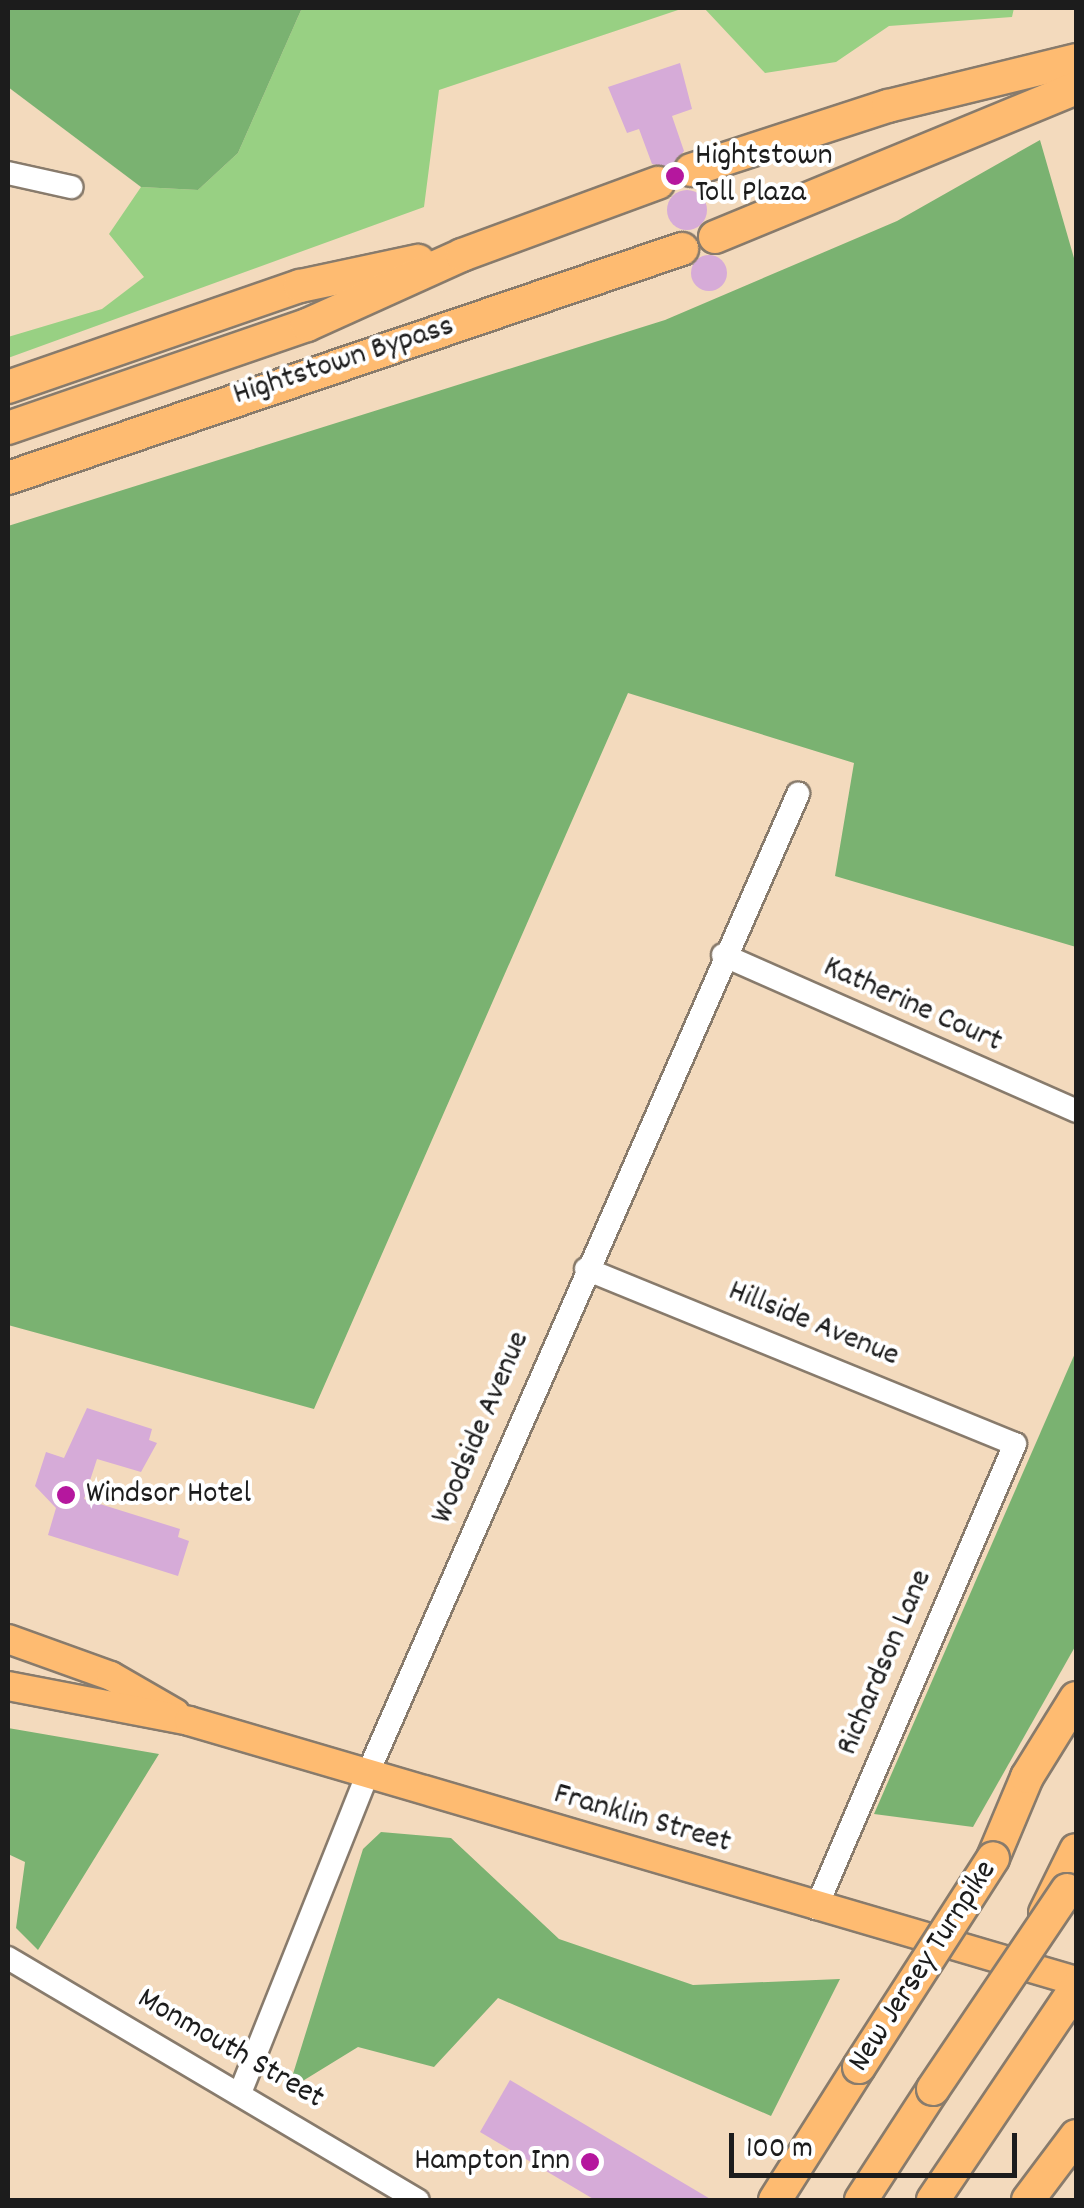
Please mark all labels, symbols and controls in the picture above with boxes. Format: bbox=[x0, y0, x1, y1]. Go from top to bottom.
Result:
place label: Hightstown Toll Plaza bbox=[695, 139, 833, 214]
marker: Hightstown Toll Plaza bbox=[664, 165, 686, 187]
street label: Hightstown Bypass bbox=[229, 308, 459, 416]
street label: Katherine Court bbox=[817, 949, 1007, 1063]
street label: Hillside Avenue bbox=[722, 1273, 904, 1377]
street label: Woodside Avenue bbox=[424, 1326, 540, 1530]
place label: Windsor Hotel bbox=[86, 1476, 251, 1514]
marker: Windsor Hotel bbox=[55, 1484, 77, 1506]
street label: Richardson Lane bbox=[830, 1565, 942, 1761]
street label: Franklin Street bbox=[549, 1776, 735, 1864]
street label: New Jersey Turnpike bbox=[841, 1854, 1007, 2080]
street label: Monmouth Street bbox=[130, 1981, 330, 2119]
scale bar bbox=[734, 2113, 1022, 2175]
text: 100 m bbox=[746, 2129, 813, 2172]
place label: Hampton Inn bbox=[414, 2143, 570, 2181]
marker: Hampton Inn bbox=[579, 2151, 601, 2173]

